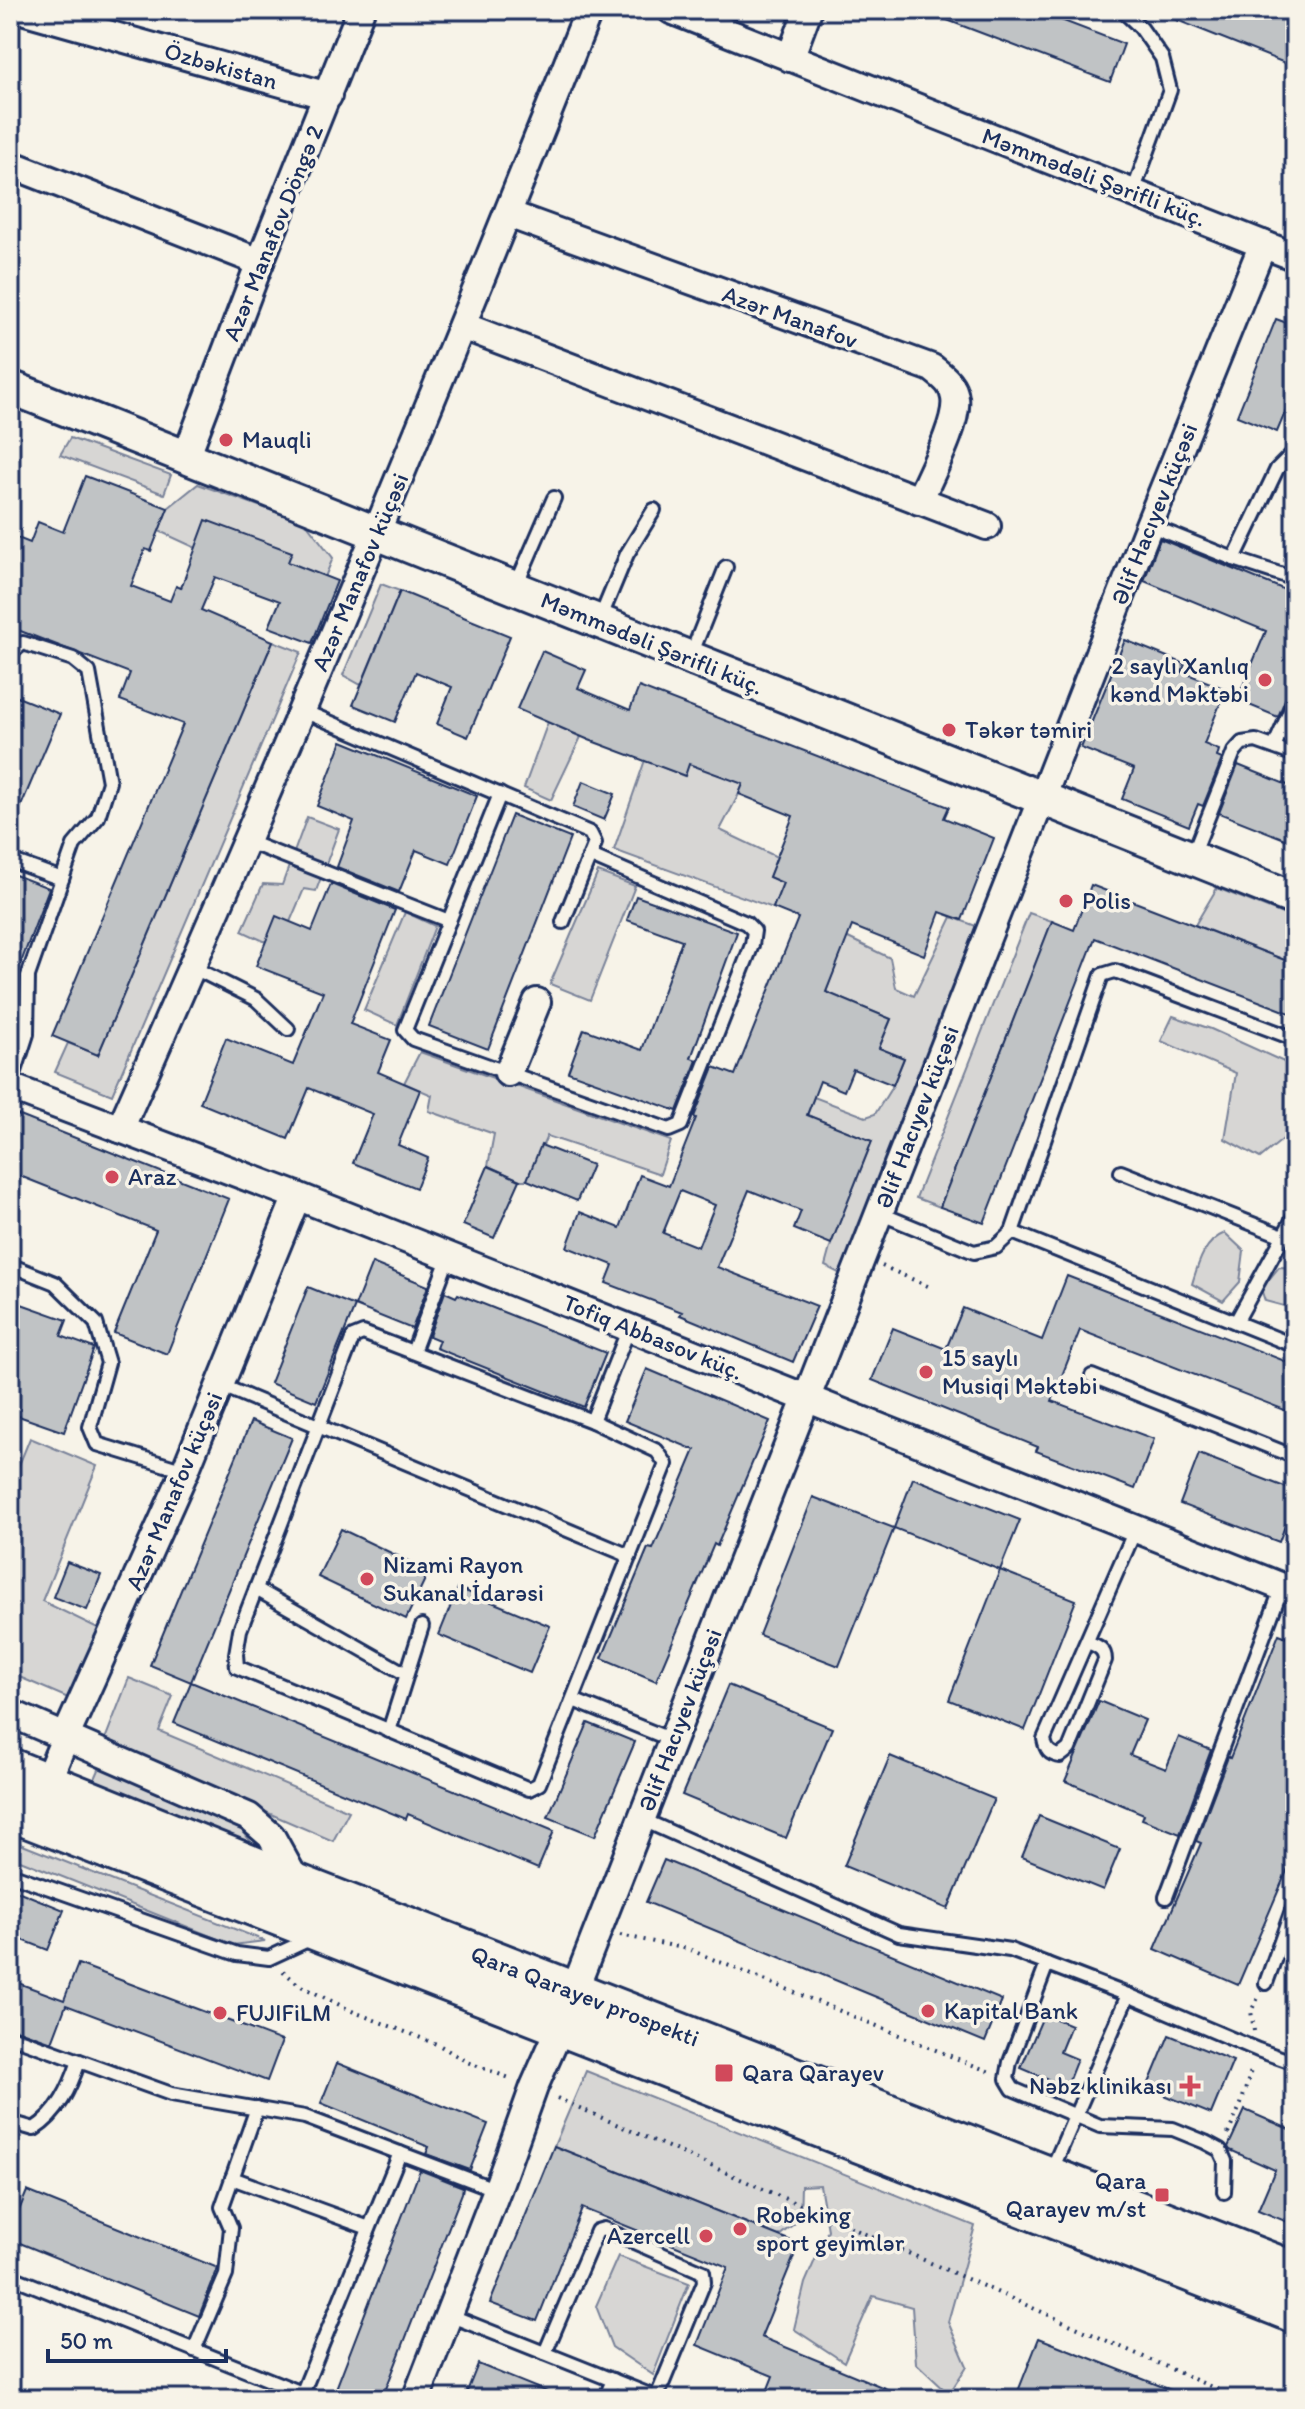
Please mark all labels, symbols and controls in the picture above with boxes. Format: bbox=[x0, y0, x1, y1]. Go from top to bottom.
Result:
street label: Özbəkistan bbox=[161, 36, 282, 96]
street label: Azər Manafov Döngə 2 bbox=[216, 120, 329, 345]
street label: Məmmədəli Şərifli küç. bbox=[978, 120, 1210, 233]
street label: Azər Manafov bbox=[719, 279, 862, 354]
street label: Əlif Hacıyev küçəsi bbox=[1104, 419, 1203, 609]
place label: Mauqli bbox=[242, 425, 312, 454]
marker: Mauqli bbox=[217, 431, 235, 449]
street label: Azər Manafov küçəsi bbox=[305, 468, 414, 675]
street label: Məmmədəli Şərifli küç. bbox=[537, 585, 768, 700]
place label: 2 saylı Xanlıq kənd Məktəbi bbox=[1110, 651, 1249, 708]
marker: 2 saylı Xanlıq kənd Məktəbi bbox=[1256, 671, 1274, 689]
place label: Təkər təmiri bbox=[965, 715, 1092, 744]
marker: Təkər təmiri bbox=[940, 721, 958, 739]
place label: Polis bbox=[1082, 886, 1131, 915]
marker: Polis bbox=[1057, 892, 1075, 910]
street label: Əlif Hacıyev küçəsi bbox=[868, 1021, 965, 1212]
place label: Araz bbox=[128, 1162, 176, 1191]
marker: Araz bbox=[103, 1168, 121, 1186]
street label: Tofiq Abbasov küç. bbox=[559, 1287, 747, 1386]
place label: 15 saylı Musiqi Məktəbi bbox=[942, 1343, 1098, 1400]
marker: 15 saylı Musiqi Məktəbi bbox=[917, 1363, 935, 1381]
street label: Azər Manafov küçəsi bbox=[119, 1387, 228, 1594]
place label: Nizami Rayon Sukanal İdarəsi bbox=[383, 1550, 544, 1607]
marker: Nizami Rayon Sukanal İdarəsi bbox=[358, 1570, 376, 1588]
street label: Əlif Hacıyev küçəsi bbox=[631, 1624, 728, 1815]
street label: Qara Qarayev prospekti bbox=[467, 1939, 704, 2053]
place label: Kapital Bank bbox=[944, 1996, 1078, 2025]
place label: FUJIFiLM bbox=[236, 1998, 331, 2027]
marker: Kapital Bank bbox=[919, 2002, 937, 2020]
marker: FUJIFiLM bbox=[211, 2004, 229, 2022]
place label: Qara Qarayev bbox=[742, 2058, 884, 2087]
marker: Qara Qarayev bbox=[713, 2062, 735, 2084]
place label: Nəbz klinikası bbox=[1029, 2071, 1172, 2100]
marker: Nəbz klinikası bbox=[1179, 2075, 1201, 2097]
place label: Qara Qarayev m/st bbox=[1005, 2166, 1146, 2223]
marker: Qara Qarayev m/st bbox=[1153, 2186, 1171, 2204]
place label: Robeking sport geyimlər bbox=[756, 2200, 905, 2257]
marker: Robeking sport geyimlər bbox=[731, 2220, 749, 2238]
place label: Azercell bbox=[607, 2221, 690, 2250]
marker: Azercell bbox=[697, 2227, 715, 2245]
scale bar bbox=[48, 2313, 226, 2363]
text: 50 m bbox=[60, 2326, 113, 2355]

